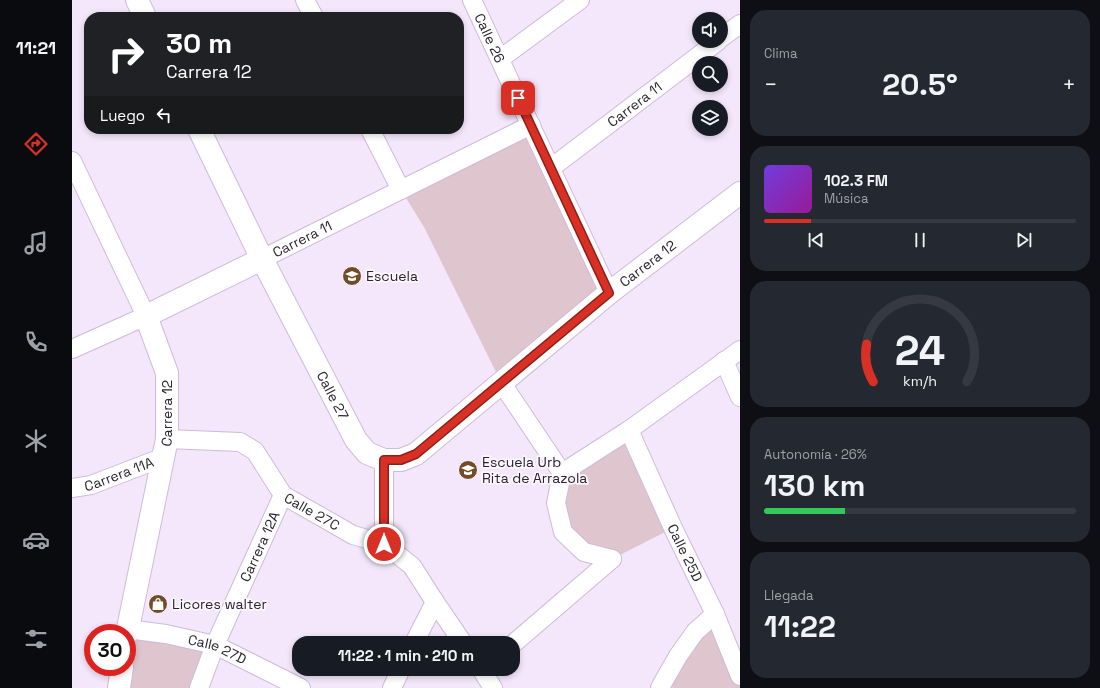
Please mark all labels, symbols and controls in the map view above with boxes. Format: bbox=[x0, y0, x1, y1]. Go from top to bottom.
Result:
street label: Calle 26 bbox=[470, 10, 509, 66]
map controls bbox=[692, 12, 728, 136]
button: sound bbox=[692, 12, 728, 48]
text: 30 m bbox=[166, 25, 232, 61]
icon: right bbox=[100, 28, 152, 80]
text: 11:21 bbox=[16, 36, 56, 59]
text: Clima bbox=[764, 45, 797, 62]
button: search bbox=[692, 56, 728, 92]
text: Carrera 12 bbox=[166, 60, 252, 83]
text: 20.5° bbox=[882, 65, 958, 104]
text: − bbox=[764, 70, 778, 98]
text: + bbox=[1062, 70, 1076, 98]
street label: Carrera 11 bbox=[604, 78, 666, 131]
pin bbox=[501, 81, 535, 115]
icon: arrive bbox=[507, 87, 529, 109]
button: layers bbox=[692, 100, 728, 136]
icon: left bbox=[153, 104, 175, 126]
text: Luego bbox=[100, 106, 145, 125]
icon: directions bbox=[22, 130, 50, 158]
text: 102.3 FM bbox=[824, 171, 888, 190]
text: Música bbox=[824, 190, 869, 207]
street label: Carrera 11 bbox=[270, 217, 335, 261]
icon: music bbox=[22, 229, 50, 257]
icon: previous bbox=[805, 229, 827, 251]
icon: pause bbox=[909, 229, 931, 251]
icon: next bbox=[1013, 229, 1035, 251]
street label: Carrera 12 bbox=[616, 236, 680, 291]
school or university icon: Escuela bbox=[341, 265, 363, 287]
place label: Escuela bbox=[366, 267, 418, 285]
text: 24 bbox=[895, 324, 945, 377]
icon: phone bbox=[22, 328, 50, 356]
street label: Calle 27 bbox=[313, 368, 353, 423]
text: km/h bbox=[903, 372, 937, 390]
street label: Carrera 12 bbox=[157, 380, 176, 448]
icon: climate bbox=[22, 427, 50, 455]
text: Autonomía · 26% bbox=[764, 446, 867, 463]
street label: Carrera 11A bbox=[83, 453, 156, 495]
place label: Escuela Urb Rita de Arrazola bbox=[482, 453, 587, 487]
school or university icon: Escuela Urb Rita de Arrazola bbox=[457, 459, 479, 481]
text: 130 km bbox=[764, 466, 865, 505]
street label: Calle 27C bbox=[281, 489, 343, 534]
street label: Carrera 12A bbox=[236, 508, 284, 585]
street label: Calle 25D bbox=[663, 521, 707, 585]
position arrow bbox=[363, 523, 405, 565]
icon: car bbox=[22, 526, 50, 554]
text: Llegada bbox=[764, 587, 813, 604]
shop icon: Licores walter bbox=[147, 593, 169, 615]
place label: Licores walter bbox=[172, 595, 267, 613]
text: 11:22 bbox=[764, 607, 836, 646]
speed limit sign: 30 bbox=[84, 624, 136, 676]
icon: filters bbox=[22, 625, 50, 653]
street label: Calle 27D bbox=[186, 630, 250, 668]
text: 11:22 · 1 min · 210 m bbox=[338, 646, 474, 665]

